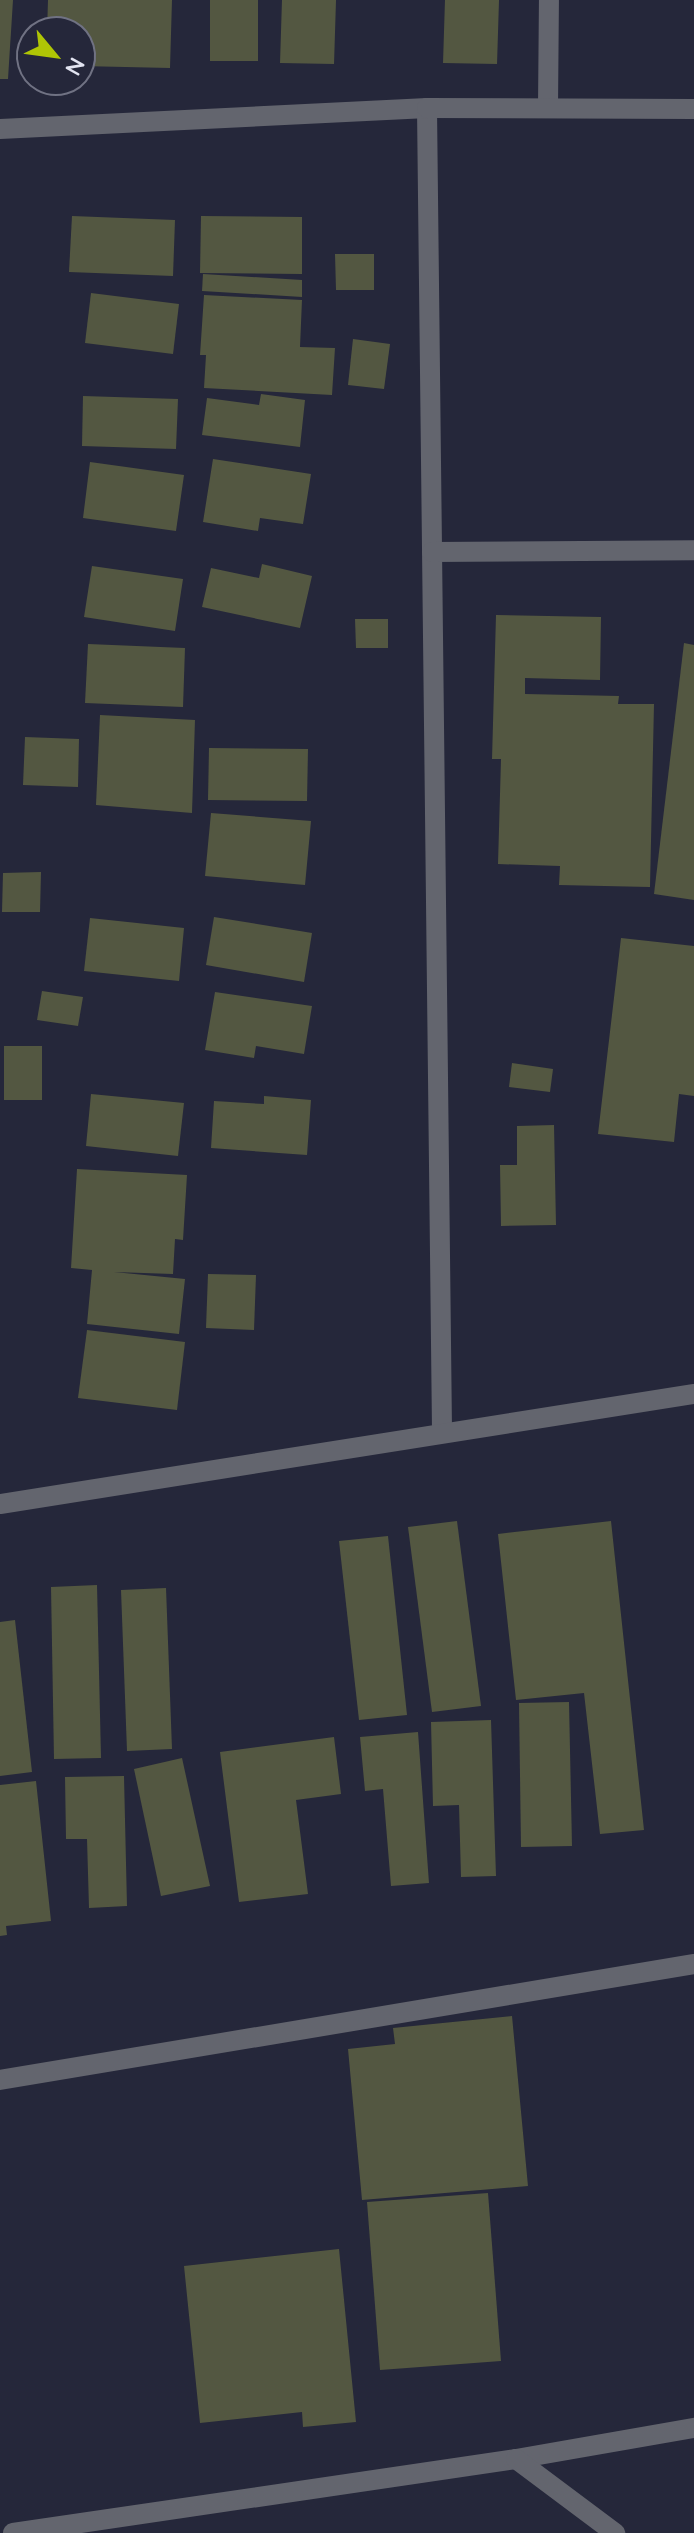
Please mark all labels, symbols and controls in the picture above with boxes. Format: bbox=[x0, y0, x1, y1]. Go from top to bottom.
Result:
north arrow bbox=[16, 16, 96, 96]
text: N bbox=[59, 53, 91, 81]

